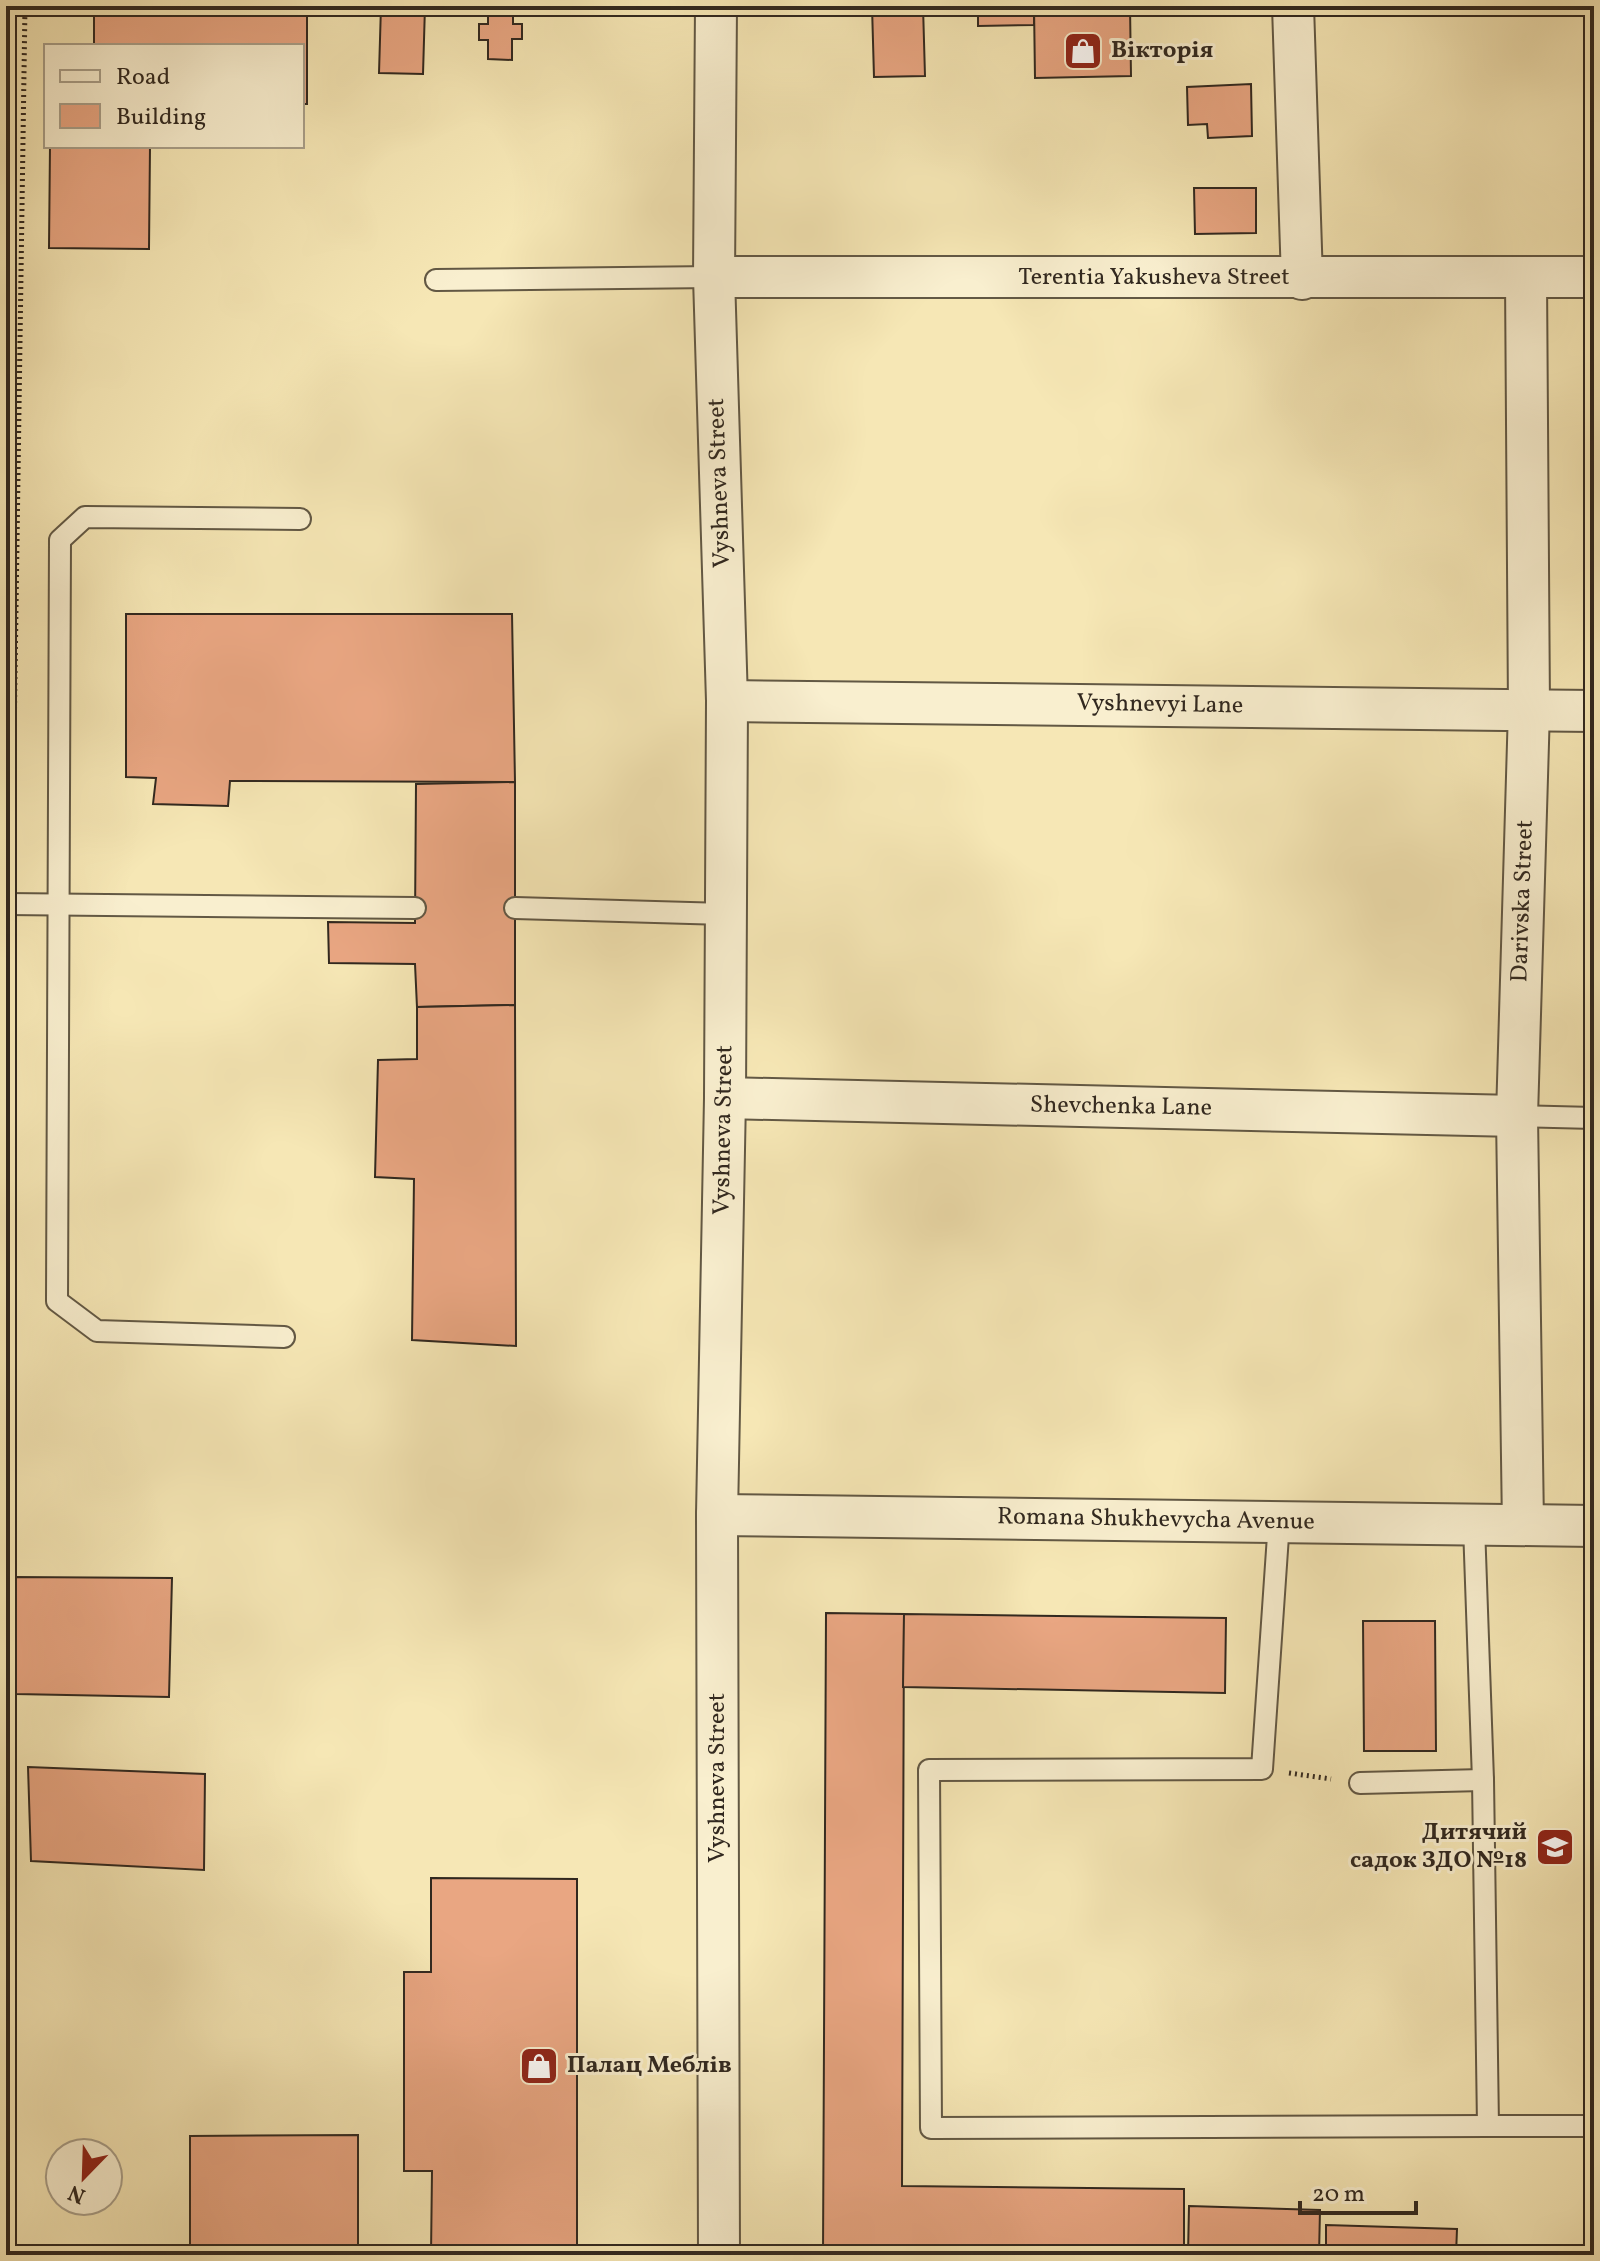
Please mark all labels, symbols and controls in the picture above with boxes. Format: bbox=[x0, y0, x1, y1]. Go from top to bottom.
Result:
shop icon: Вікторія bbox=[1062, 30, 1104, 72]
place label: Вікторія bbox=[1111, 34, 1214, 68]
legend bbox=[44, 44, 304, 148]
text: Road bbox=[116, 61, 170, 95]
text: Building bbox=[116, 101, 206, 135]
street label: Terentia Yakusheva Street bbox=[1018, 261, 1290, 295]
street label: Vyshneva Street bbox=[700, 397, 740, 569]
street label: Vyshnevyi Lane bbox=[1076, 687, 1244, 723]
street label: Darivska Street bbox=[1503, 819, 1543, 983]
street label: Vyshneva Street bbox=[706, 1045, 742, 1215]
street label: Shevchenka Lane bbox=[1030, 1088, 1212, 1126]
street label: Romana Shukhevycha Avenue bbox=[997, 1500, 1315, 1540]
street label: Vyshneva Street bbox=[701, 1693, 735, 1863]
place label: Дитячий садок ЗДО №18 bbox=[1350, 1816, 1527, 1878]
school or university icon: Дитячий садок ЗДО №18 bbox=[1534, 1826, 1576, 1868]
shop icon: Палац Меблів bbox=[518, 2045, 560, 2087]
place label: Палац Меблів bbox=[567, 2049, 732, 2083]
north arrow bbox=[44, 2137, 124, 2217]
scale bar bbox=[1300, 2165, 1416, 2215]
text: N bbox=[64, 2176, 91, 2210]
text: 20 m bbox=[1312, 2178, 1365, 2212]

